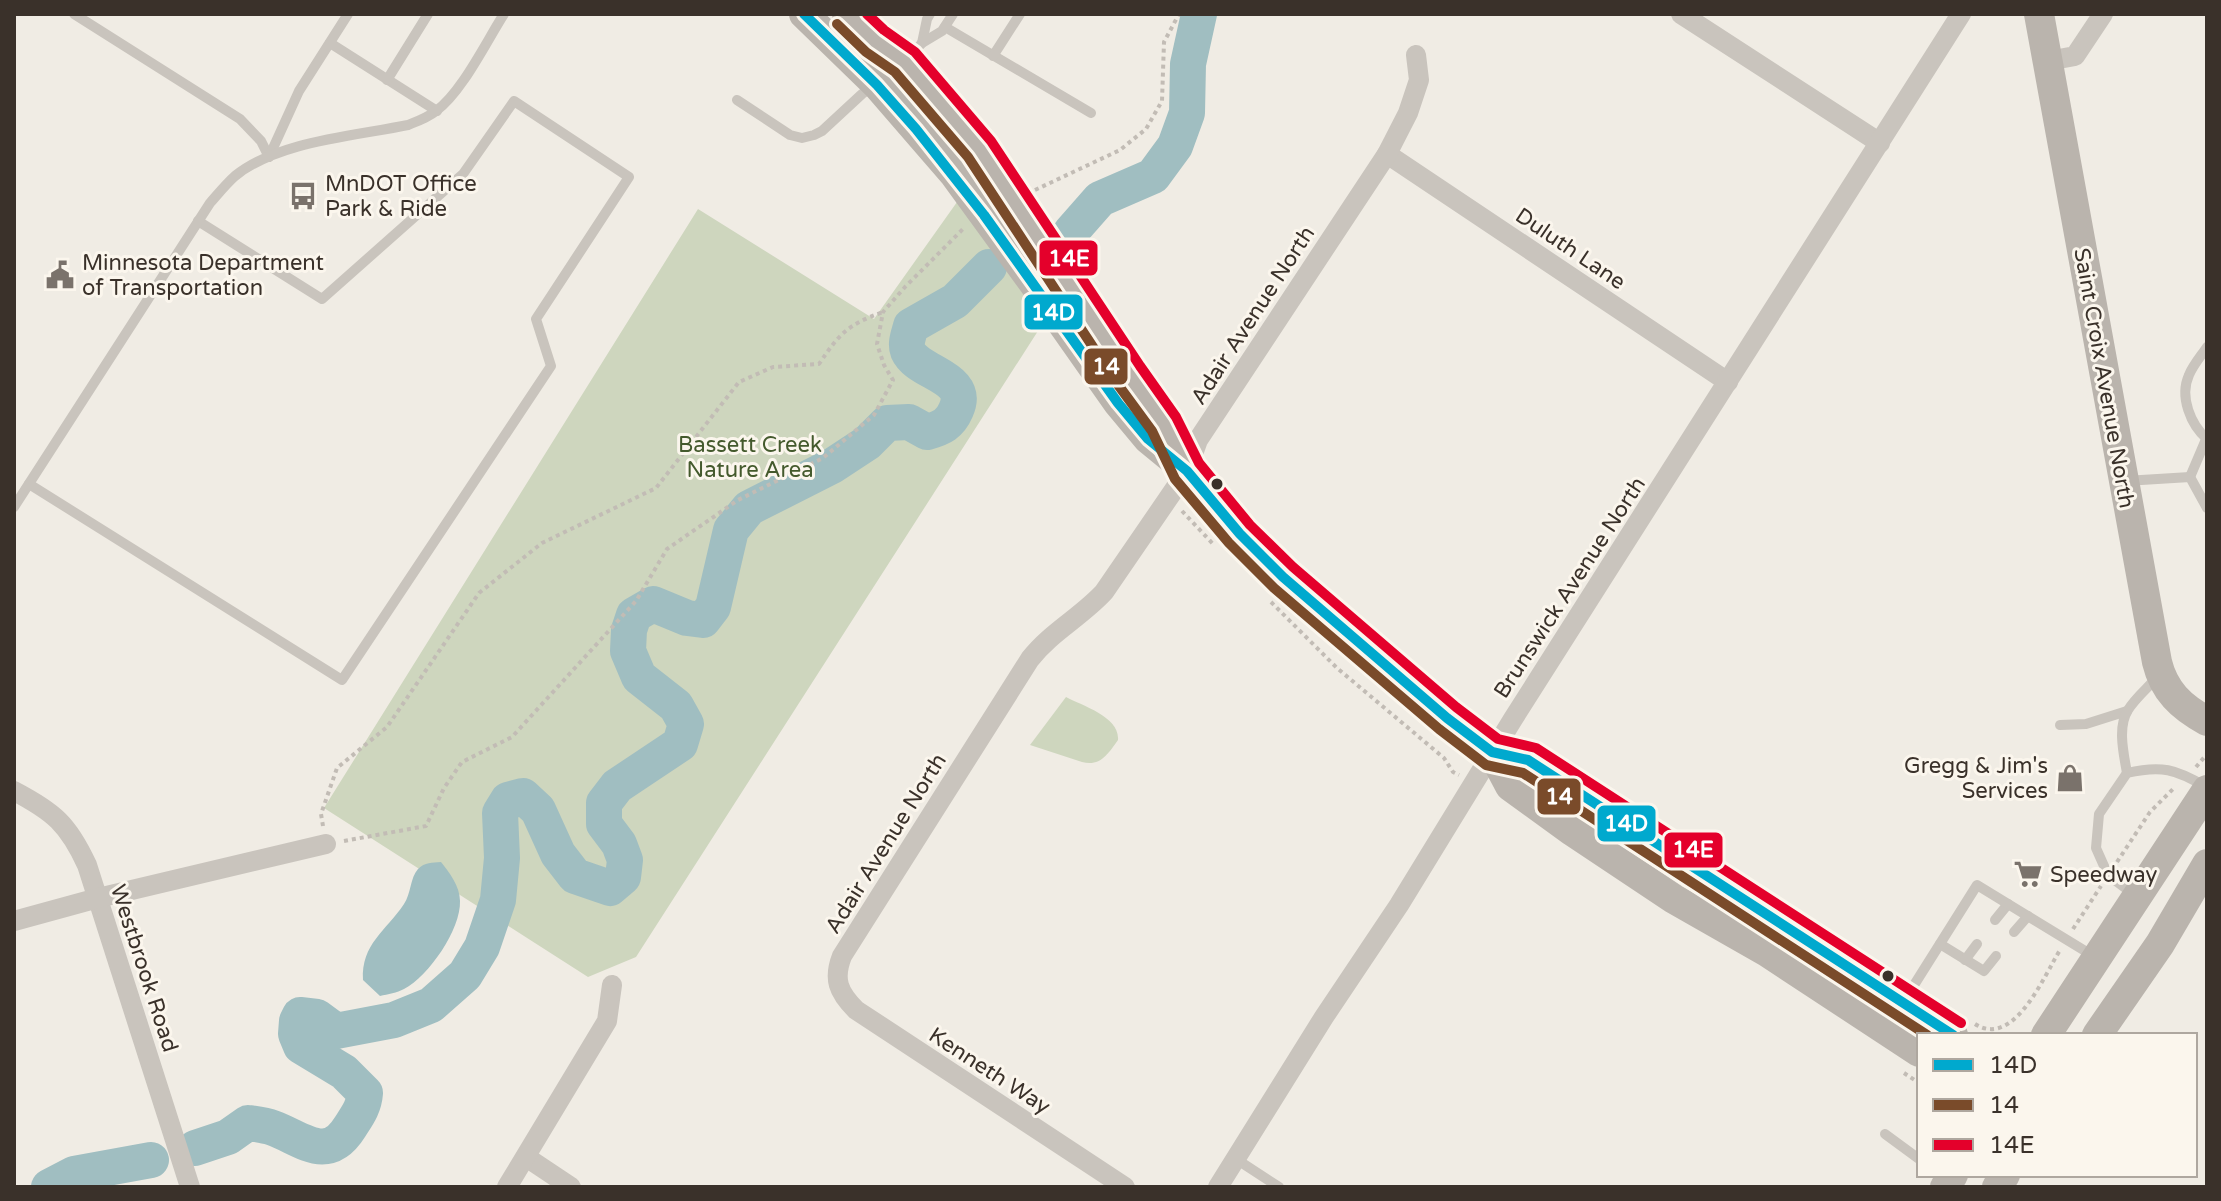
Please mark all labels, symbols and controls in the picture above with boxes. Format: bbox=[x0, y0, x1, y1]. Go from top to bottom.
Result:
place label: MnDOT Office Park & Ride bbox=[325, 171, 477, 222]
bus stop icon: MnDOT Office Park & Ride bbox=[288, 181, 318, 211]
street label: Duluth Lane bbox=[1511, 203, 1630, 295]
street label: Adair Avenue North bbox=[1185, 221, 1320, 410]
line badge: 14E bbox=[1038, 239, 1099, 277]
text: 14E bbox=[1048, 246, 1090, 272]
street label: Saint Croix Avenue North bbox=[2068, 246, 2140, 510]
place label: Minnesota Department of Transportation bbox=[82, 250, 324, 301]
public building icon: Minnesota Department of Transportation bbox=[45, 260, 75, 290]
line badge: 14D bbox=[1023, 293, 1084, 331]
text: 14D bbox=[1031, 300, 1075, 326]
line badge: 14 bbox=[1083, 347, 1129, 386]
text: 14 bbox=[1092, 354, 1120, 380]
park label: Bassett Creek Nature Area bbox=[678, 432, 822, 483]
street label: Brunswick Avenue North bbox=[1489, 472, 1651, 703]
unlabelled marker bbox=[1209, 476, 1225, 492]
street label: Adair Avenue North bbox=[820, 749, 952, 938]
place label: Gregg & Jim's Services bbox=[1904, 753, 2048, 804]
shop icon: Gregg & Jim's Services bbox=[2055, 763, 2085, 793]
line badge: 14 bbox=[1536, 777, 1582, 816]
text: 14 bbox=[1545, 784, 1573, 810]
line badge: 14D bbox=[1596, 804, 1657, 843]
text: 14D bbox=[1604, 811, 1648, 837]
line badge: 14E bbox=[1663, 831, 1724, 869]
text: 14E bbox=[1672, 837, 1714, 863]
supermarket icon: Speedway bbox=[2013, 859, 2043, 889]
place label: Speedway bbox=[2050, 862, 2158, 888]
street label: Westbrook Road bbox=[105, 881, 183, 1055]
unlabelled marker bbox=[1880, 968, 1896, 984]
street label: Kenneth Way bbox=[924, 1022, 1055, 1120]
legend bbox=[1917, 1033, 2197, 1177]
text: 14D bbox=[1989, 1051, 2037, 1080]
text: 14 bbox=[1989, 1091, 2019, 1120]
text: 14E bbox=[1989, 1131, 2034, 1160]

